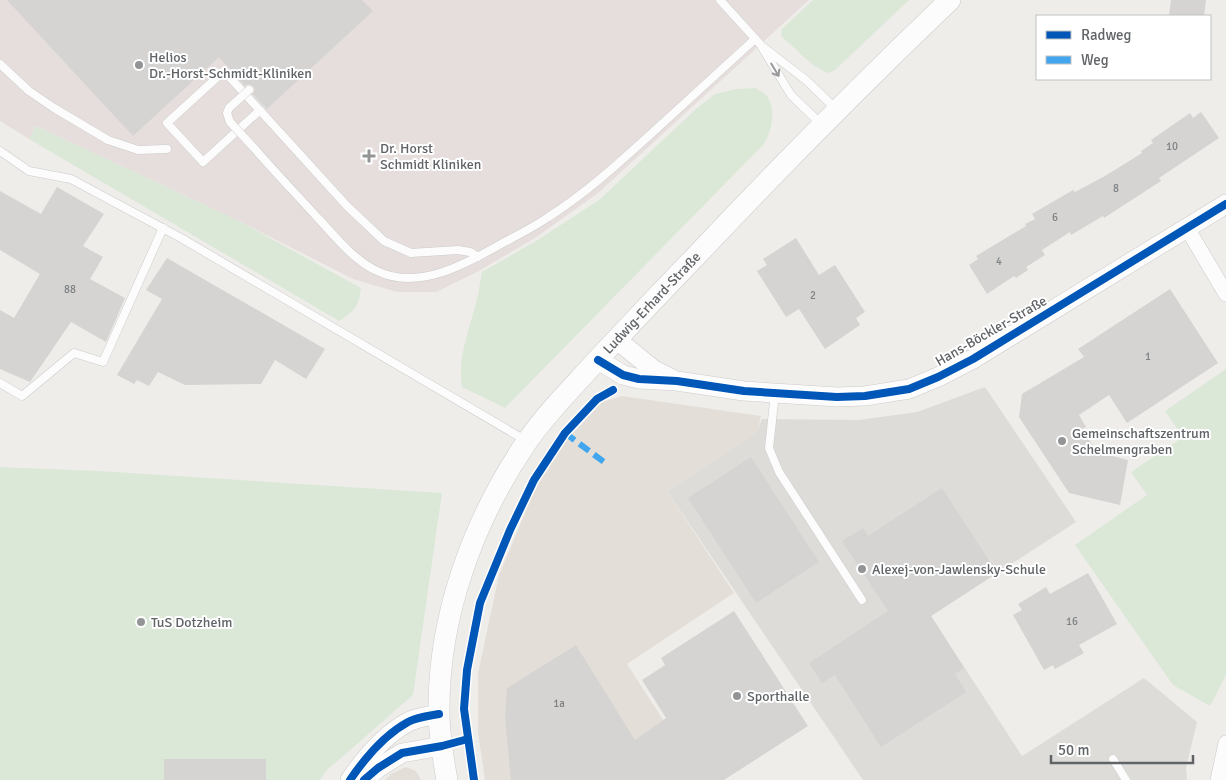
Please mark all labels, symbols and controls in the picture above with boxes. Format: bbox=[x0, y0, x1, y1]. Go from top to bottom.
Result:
legend bbox=[1036, 15, 1211, 80]
text: Radweg bbox=[1081, 26, 1132, 44]
place label: Helios Dr.-Horst-Schmidt-Kliniken bbox=[149, 49, 312, 82]
text: Weg bbox=[1081, 51, 1109, 69]
marker: Helios Dr.-Horst-Schmidt-Kliniken bbox=[133, 59, 145, 71]
one-way arrow bbox=[771, 62, 781, 76]
place label: Dr. Horst Schmidt Kliniken bbox=[380, 140, 481, 173]
house number: 10 bbox=[1166, 140, 1178, 153]
marker: Dr. Horst Schmidt Kliniken bbox=[362, 149, 376, 163]
house number: 8 bbox=[1113, 182, 1119, 195]
house number: 6 bbox=[1052, 211, 1058, 224]
street label: Ludwig-Erhard-Straße bbox=[599, 248, 704, 357]
house number: 4 bbox=[996, 255, 1002, 268]
house number: 88 bbox=[64, 283, 76, 296]
house number: 2 bbox=[810, 289, 816, 302]
street label: Hans-Böckler-Straße bbox=[932, 292, 1050, 370]
house number: 1 bbox=[1145, 350, 1151, 363]
place label: Gemeinschaftszentrum Schelmengraben bbox=[1072, 425, 1210, 458]
marker: Gemeinschaftszentrum Schelmengraben bbox=[1056, 435, 1068, 447]
place label: Alexej-von-Jawlensky-Schule bbox=[872, 561, 1046, 578]
marker: Alexej-von-Jawlensky-Schule bbox=[856, 563, 868, 575]
place label: TuS Dotzheim bbox=[151, 614, 232, 631]
house number: 16 bbox=[1066, 615, 1078, 628]
marker: TuS Dotzheim bbox=[135, 616, 147, 628]
place label: Sporthalle bbox=[747, 688, 809, 705]
marker: Sporthalle bbox=[731, 690, 743, 702]
house number: 1a bbox=[553, 697, 565, 710]
scale bar bbox=[1051, 732, 1194, 764]
text: 50 m bbox=[1058, 741, 1089, 759]

